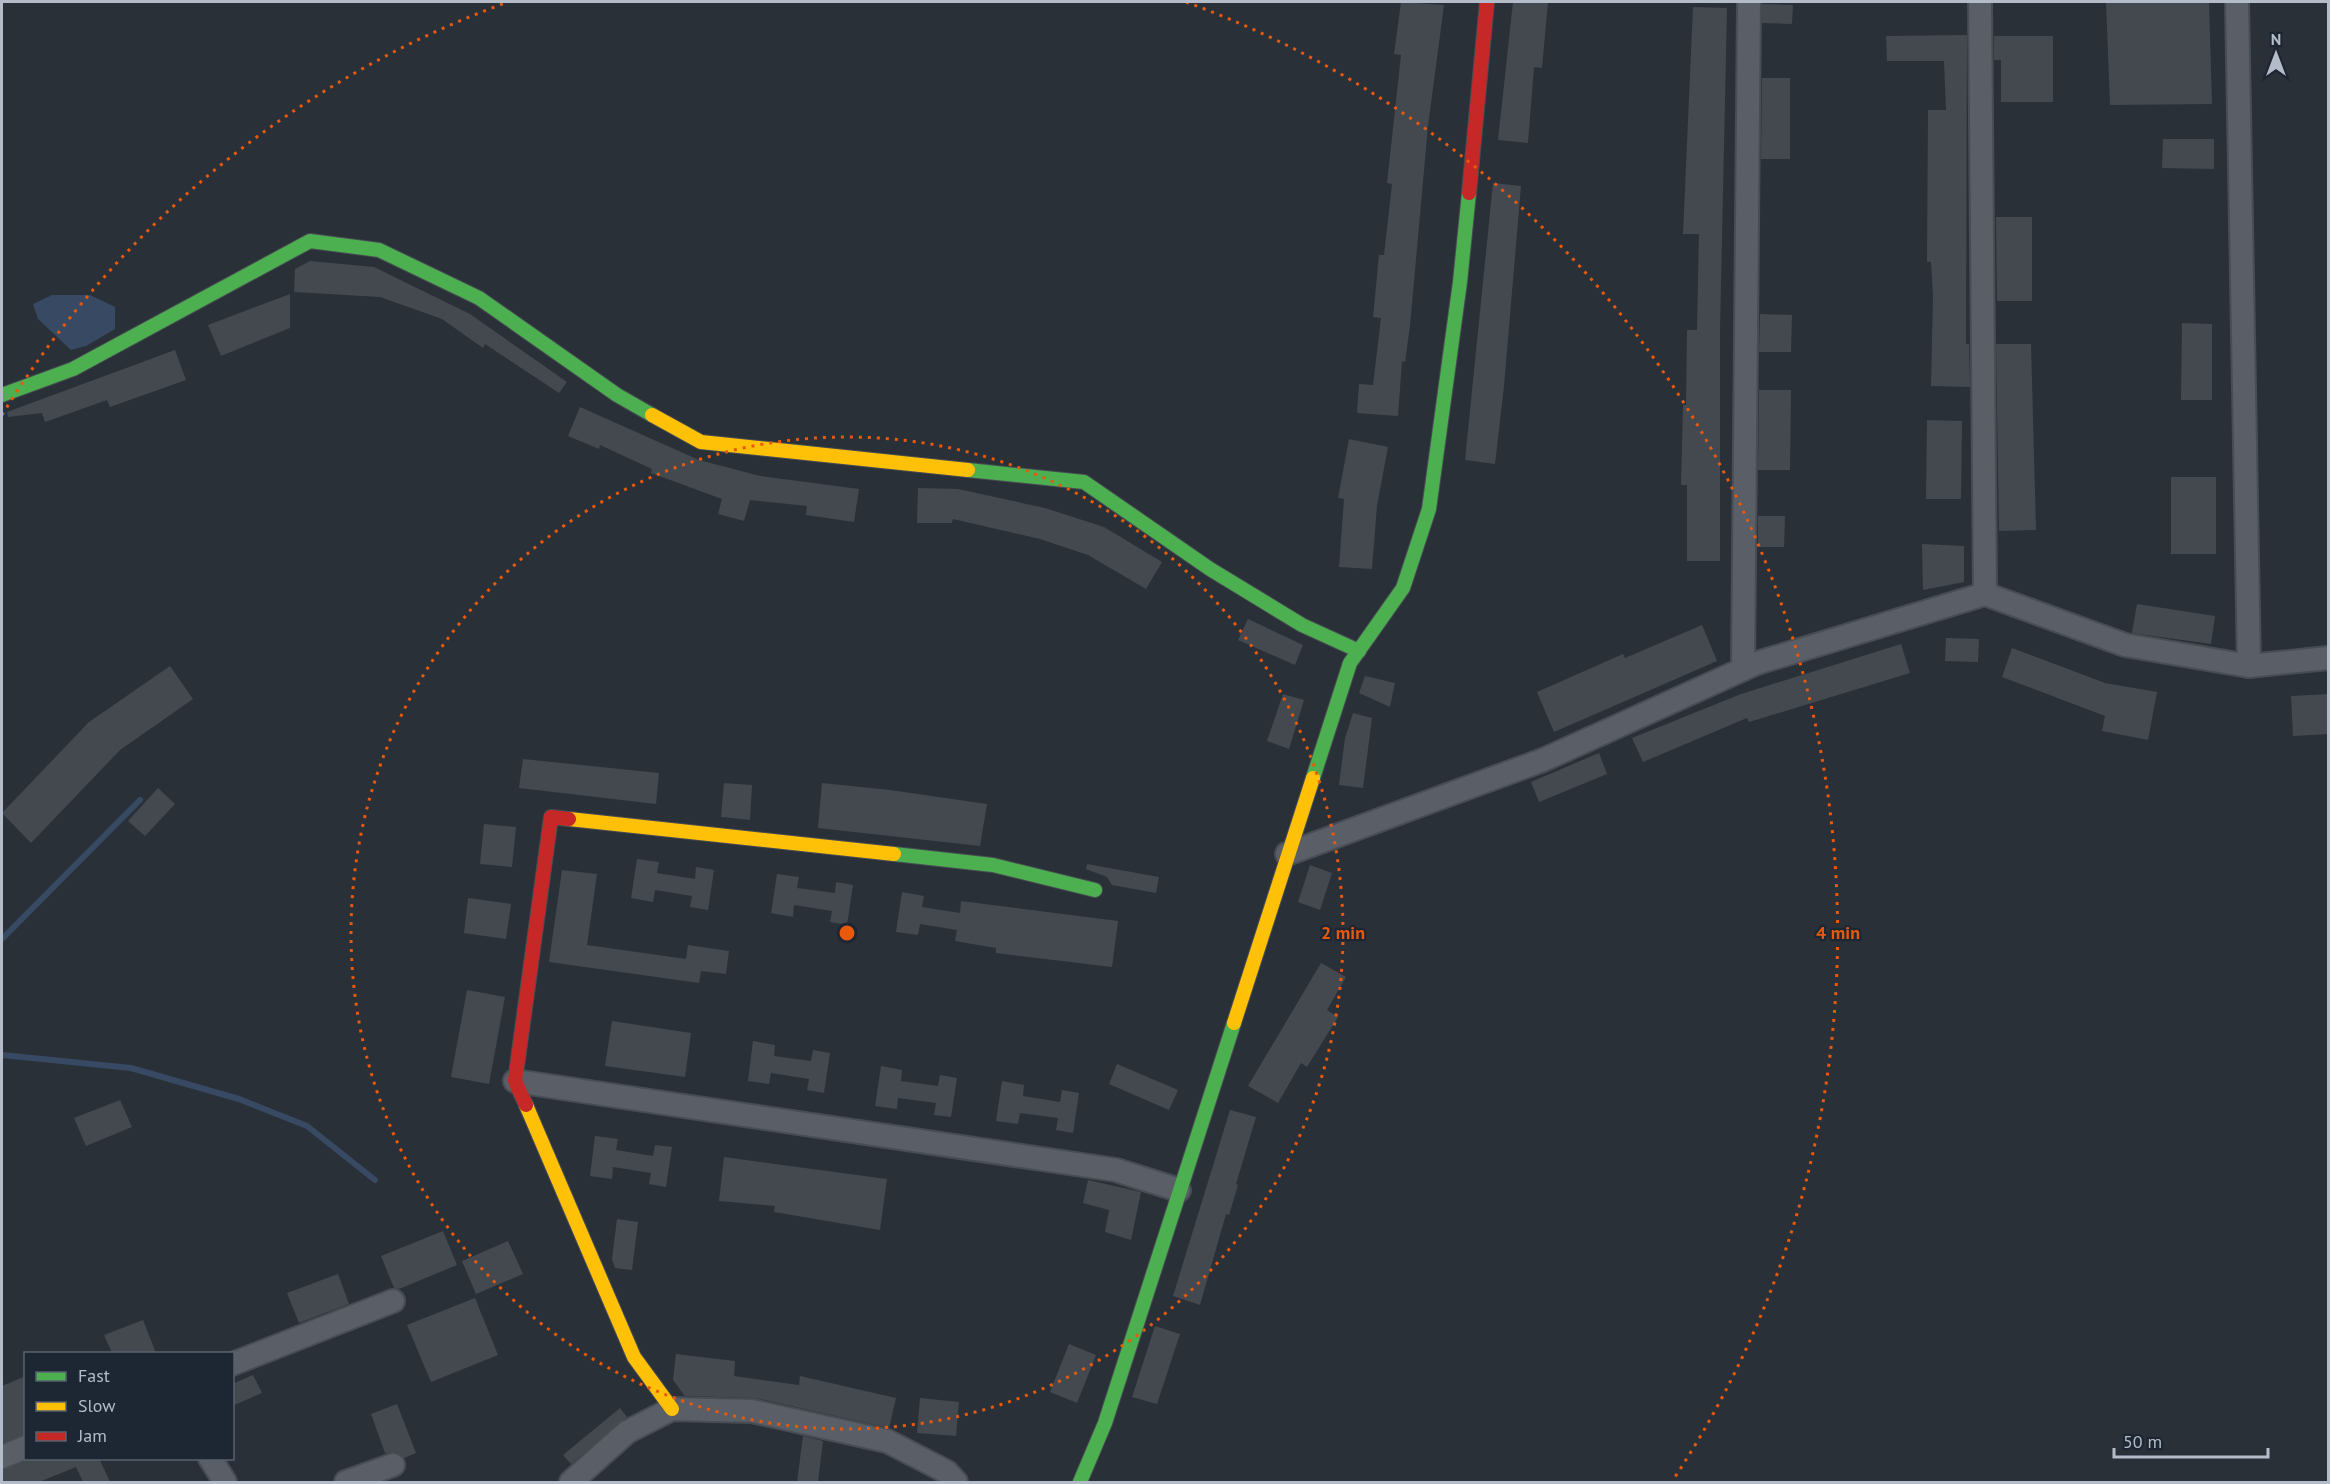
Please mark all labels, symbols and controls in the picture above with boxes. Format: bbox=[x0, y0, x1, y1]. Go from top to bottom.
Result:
north arrow bbox=[2246, 24, 2306, 84]
text: N bbox=[2271, 29, 2281, 49]
text: 2 min bbox=[1321, 921, 1365, 944]
text: 4 min bbox=[1816, 921, 1860, 944]
centre of rings bbox=[837, 923, 857, 943]
legend bbox=[24, 1352, 234, 1460]
text: Fast bbox=[78, 1364, 110, 1387]
text: Slow bbox=[78, 1394, 116, 1417]
scale bar bbox=[2114, 1421, 2268, 1459]
text: Jam bbox=[77, 1424, 107, 1447]
text: 50 m bbox=[2123, 1430, 2162, 1453]

